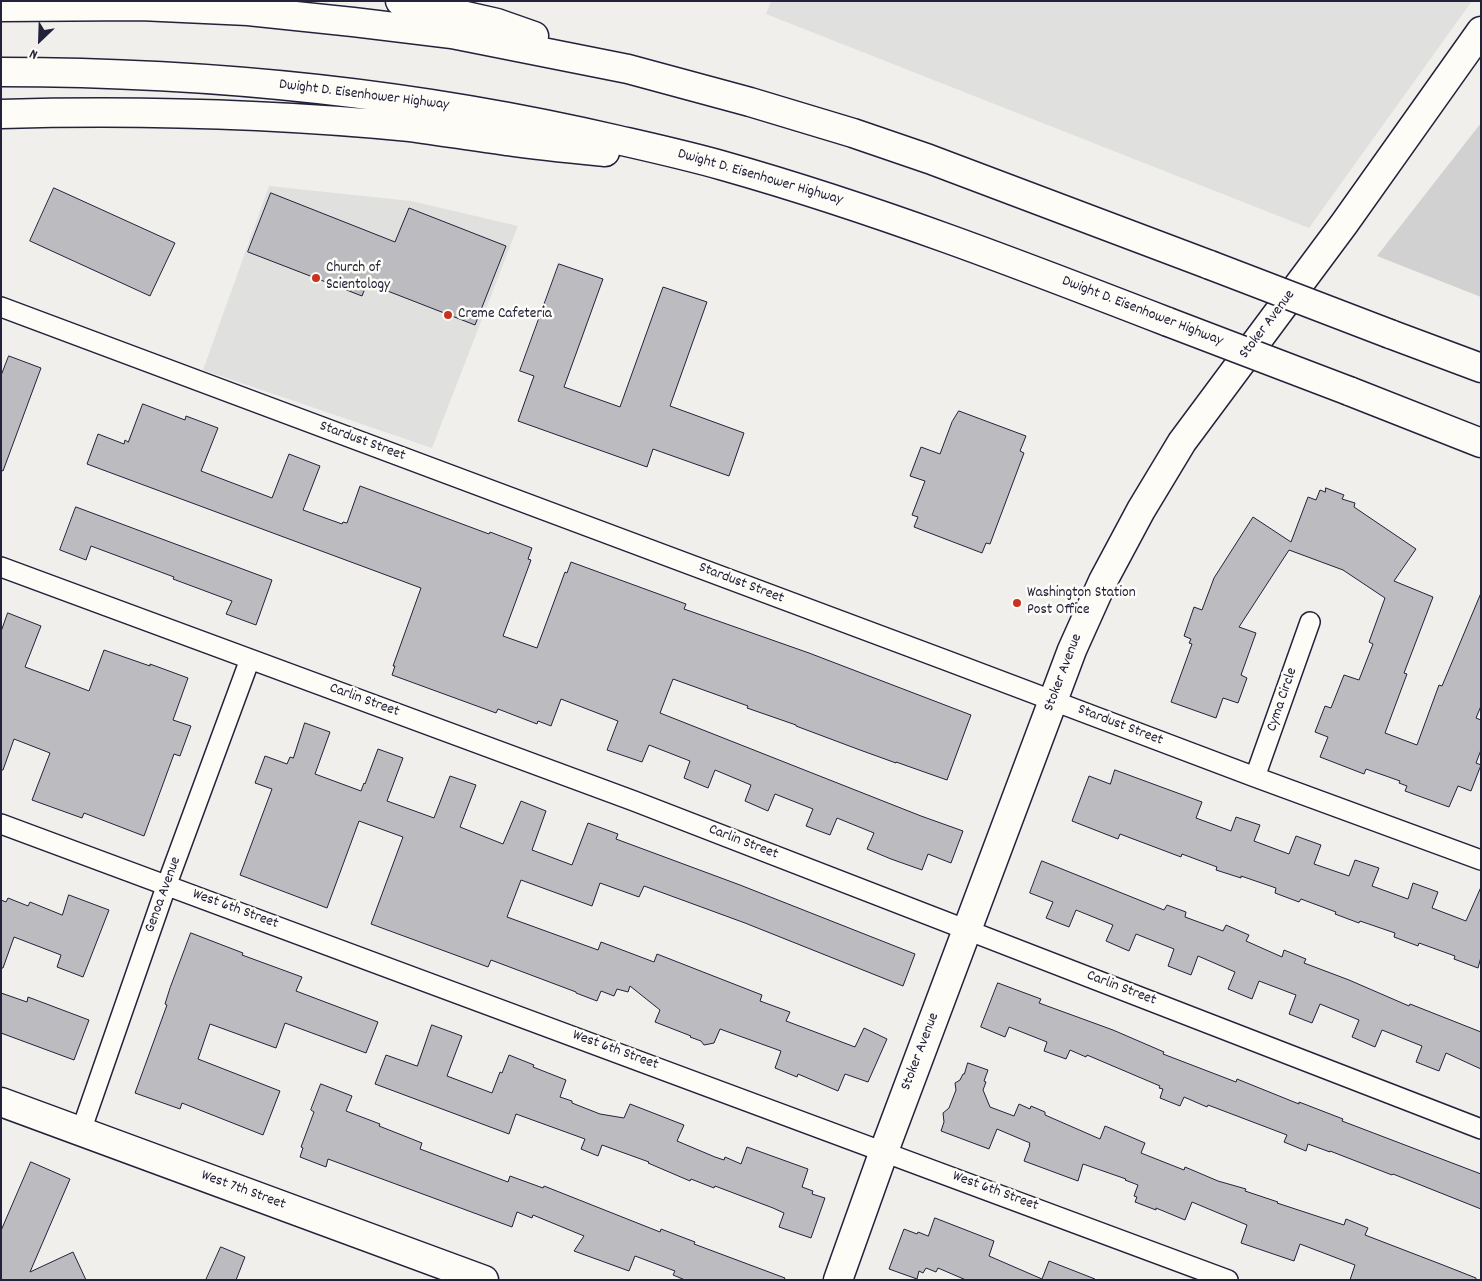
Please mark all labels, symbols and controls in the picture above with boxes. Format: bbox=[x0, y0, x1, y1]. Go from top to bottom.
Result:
north arrow bbox=[15, 15, 65, 65]
text: N bbox=[27, 43, 41, 64]
street label: Dwight D. Eisenhower Highway bbox=[278, 77, 450, 115]
street label: Dwight D. Eisenhower Highway bbox=[675, 146, 845, 210]
place label: Church of Scientology bbox=[326, 260, 390, 295]
marker: Church of Scientology bbox=[310, 272, 322, 284]
street label: Dwight D. Eisenhower Highway bbox=[1059, 273, 1225, 351]
street label: Stoker Avenue bbox=[1236, 287, 1300, 363]
place label: Creme Cafeteria bbox=[458, 306, 552, 324]
marker: Creme Cafeteria bbox=[442, 309, 454, 321]
street label: Stardust Street bbox=[317, 418, 407, 466]
street label: Stardust Street bbox=[696, 559, 786, 609]
place label: Washington Station Post Office bbox=[1027, 585, 1136, 620]
marker: Washington Station Post Office bbox=[1011, 597, 1023, 609]
street label: Stoker Avenue bbox=[1041, 632, 1087, 714]
street label: Cyma Circle bbox=[1264, 666, 1302, 734]
street label: Carlin Street bbox=[327, 680, 401, 722]
street label: Stardust Street bbox=[1075, 701, 1165, 751]
street label: Carlin Street bbox=[706, 821, 780, 865]
street label: Genoa Avenue bbox=[142, 855, 186, 935]
street label: West 6th Street bbox=[190, 886, 280, 934]
street label: Carlin Street bbox=[1084, 967, 1158, 1011]
street label: Stoker Avenue bbox=[898, 1011, 944, 1093]
street label: West 6th Street bbox=[570, 1027, 660, 1075]
street label: West 7th Street bbox=[198, 1167, 288, 1215]
street label: West 6th Street bbox=[950, 1168, 1040, 1216]

